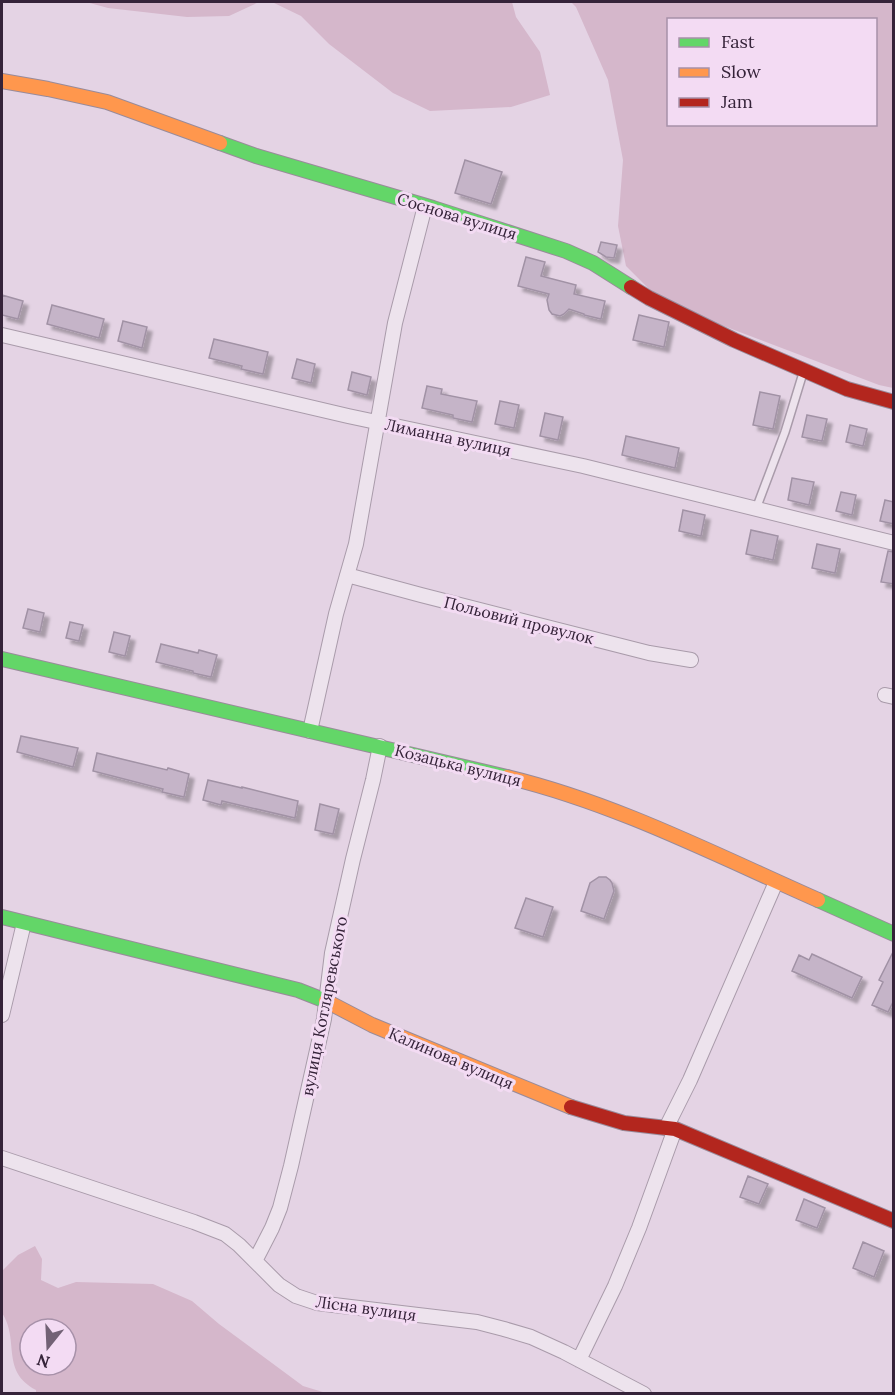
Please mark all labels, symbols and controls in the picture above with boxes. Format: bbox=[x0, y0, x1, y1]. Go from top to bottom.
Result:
legend bbox=[667, 18, 877, 126]
text: Fast bbox=[721, 30, 755, 53]
text: Slow bbox=[721, 60, 761, 83]
text: Jam bbox=[720, 90, 753, 113]
street label: Соснова вулиця bbox=[395, 188, 519, 244]
street label: Лиманна вулиця bbox=[383, 414, 513, 460]
street label: Польовий провулок bbox=[442, 592, 596, 648]
street label: Козацька вулиця bbox=[393, 740, 523, 790]
street label: вулиця Котляревського bbox=[297, 914, 351, 1098]
street label: Калинова вулиця bbox=[386, 1023, 516, 1093]
street label: Лісна вулиця bbox=[314, 1291, 418, 1325]
north arrow bbox=[18, 1317, 78, 1377]
text: N bbox=[34, 1350, 52, 1373]

